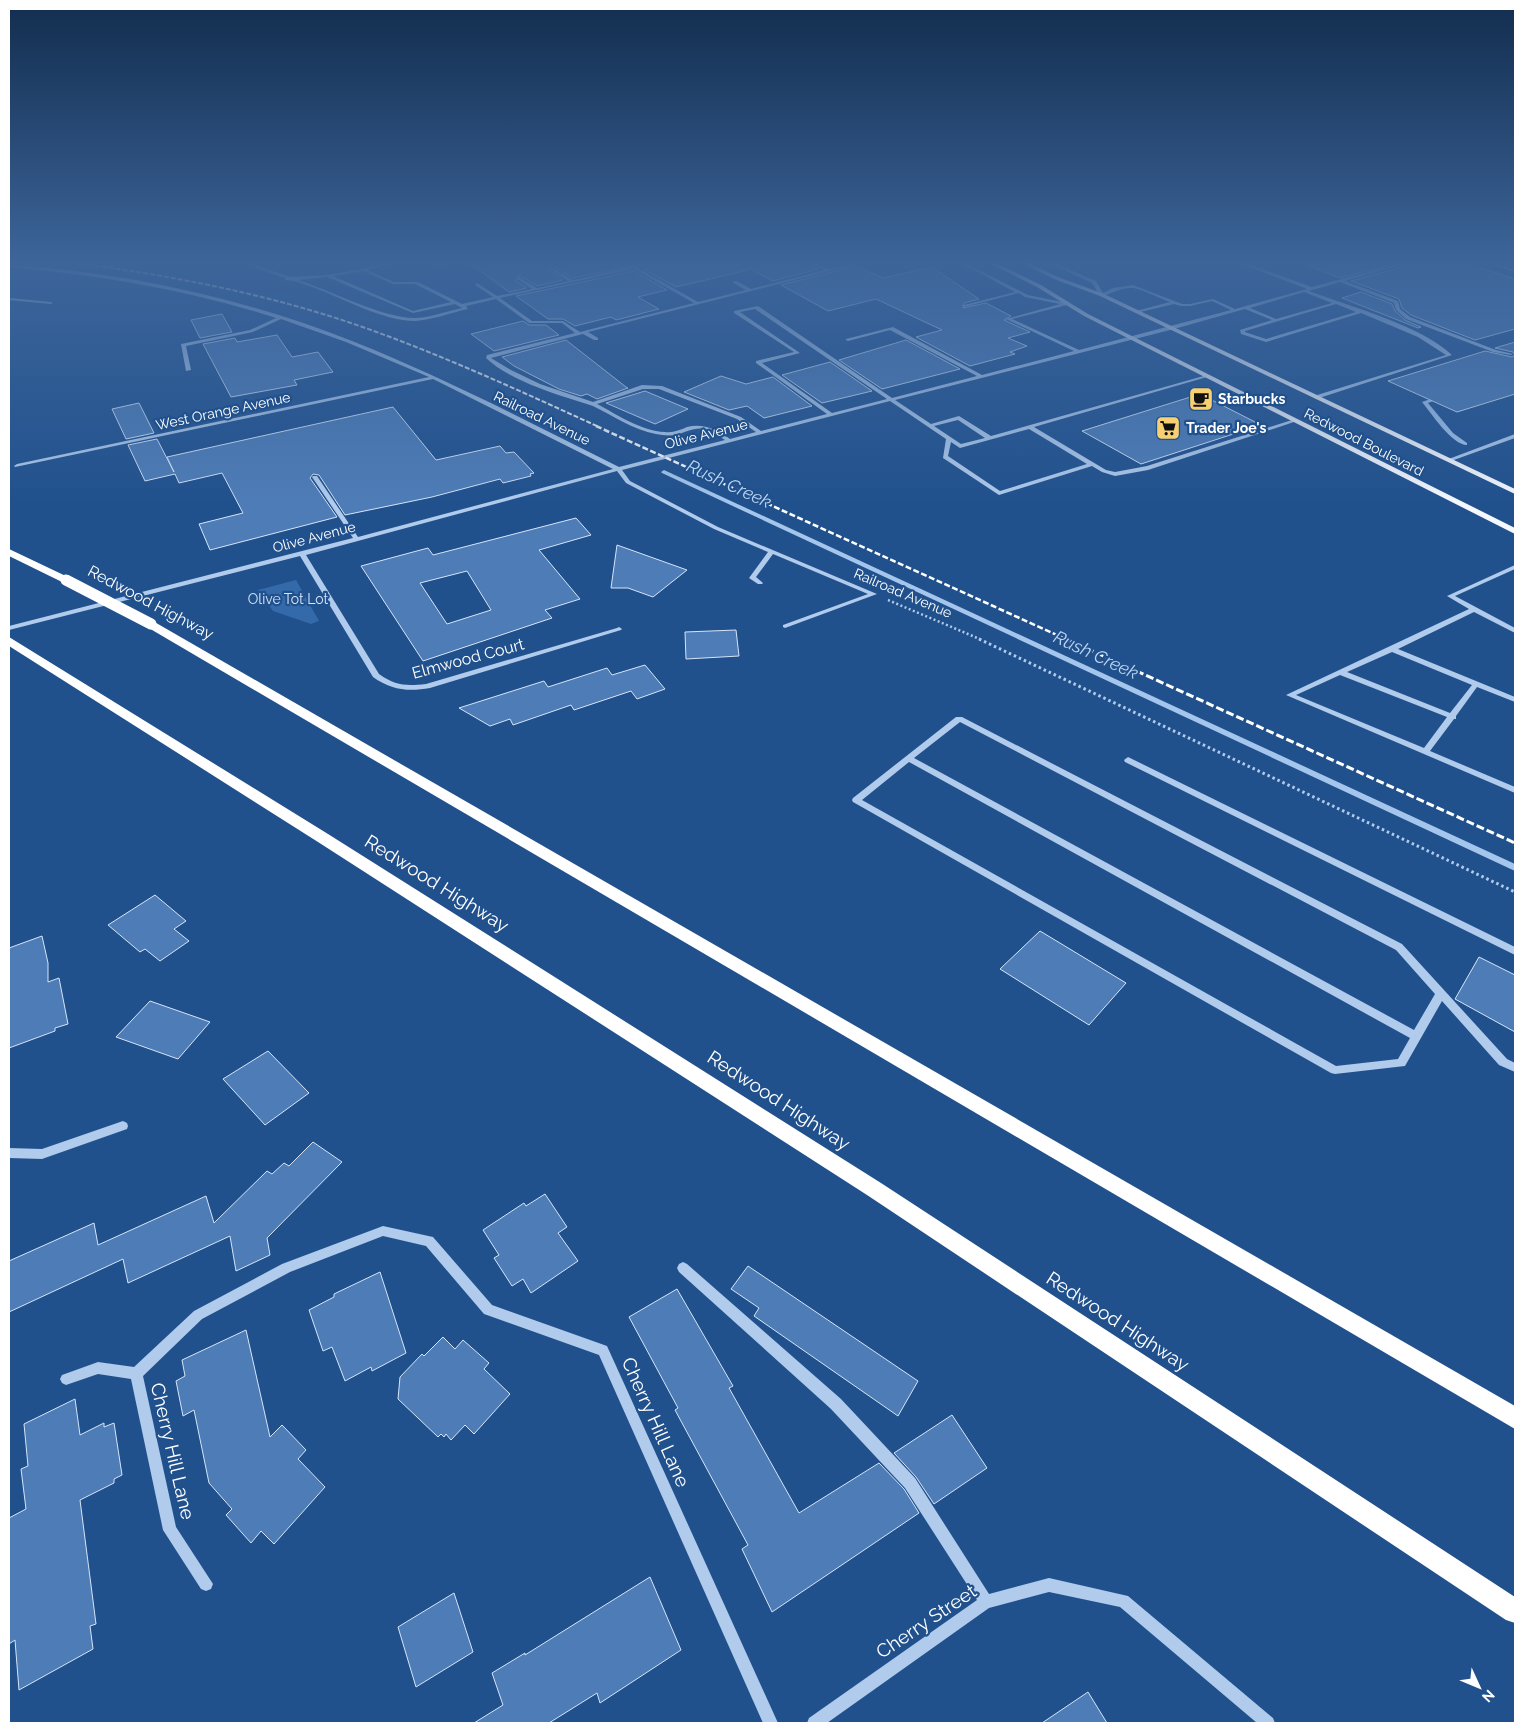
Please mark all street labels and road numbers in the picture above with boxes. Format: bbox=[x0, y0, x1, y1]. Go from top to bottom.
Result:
street label: Railroad Avenue bbox=[491, 388, 593, 448]
street label: West Orange Avenue bbox=[154, 389, 292, 433]
street label: Redwood Boulevard bbox=[1302, 405, 1426, 479]
street label: Olive Avenue bbox=[663, 416, 749, 452]
street label: Olive Avenue bbox=[271, 518, 357, 556]
street label: Redwood Highway bbox=[85, 561, 217, 644]
street label: Railroad Avenue bbox=[851, 565, 955, 621]
street label: Elmwood Court bbox=[410, 634, 527, 683]
street label: Redwood Highway bbox=[361, 830, 513, 936]
street label: Redwood Highway bbox=[704, 1046, 854, 1154]
street label: Redwood Highway bbox=[1043, 1267, 1193, 1375]
street label: Cherry Hill Lane bbox=[618, 1354, 694, 1490]
street label: Cherry Hill Lane bbox=[147, 1380, 199, 1522]
street label: Cherry Street bbox=[872, 1579, 981, 1663]

